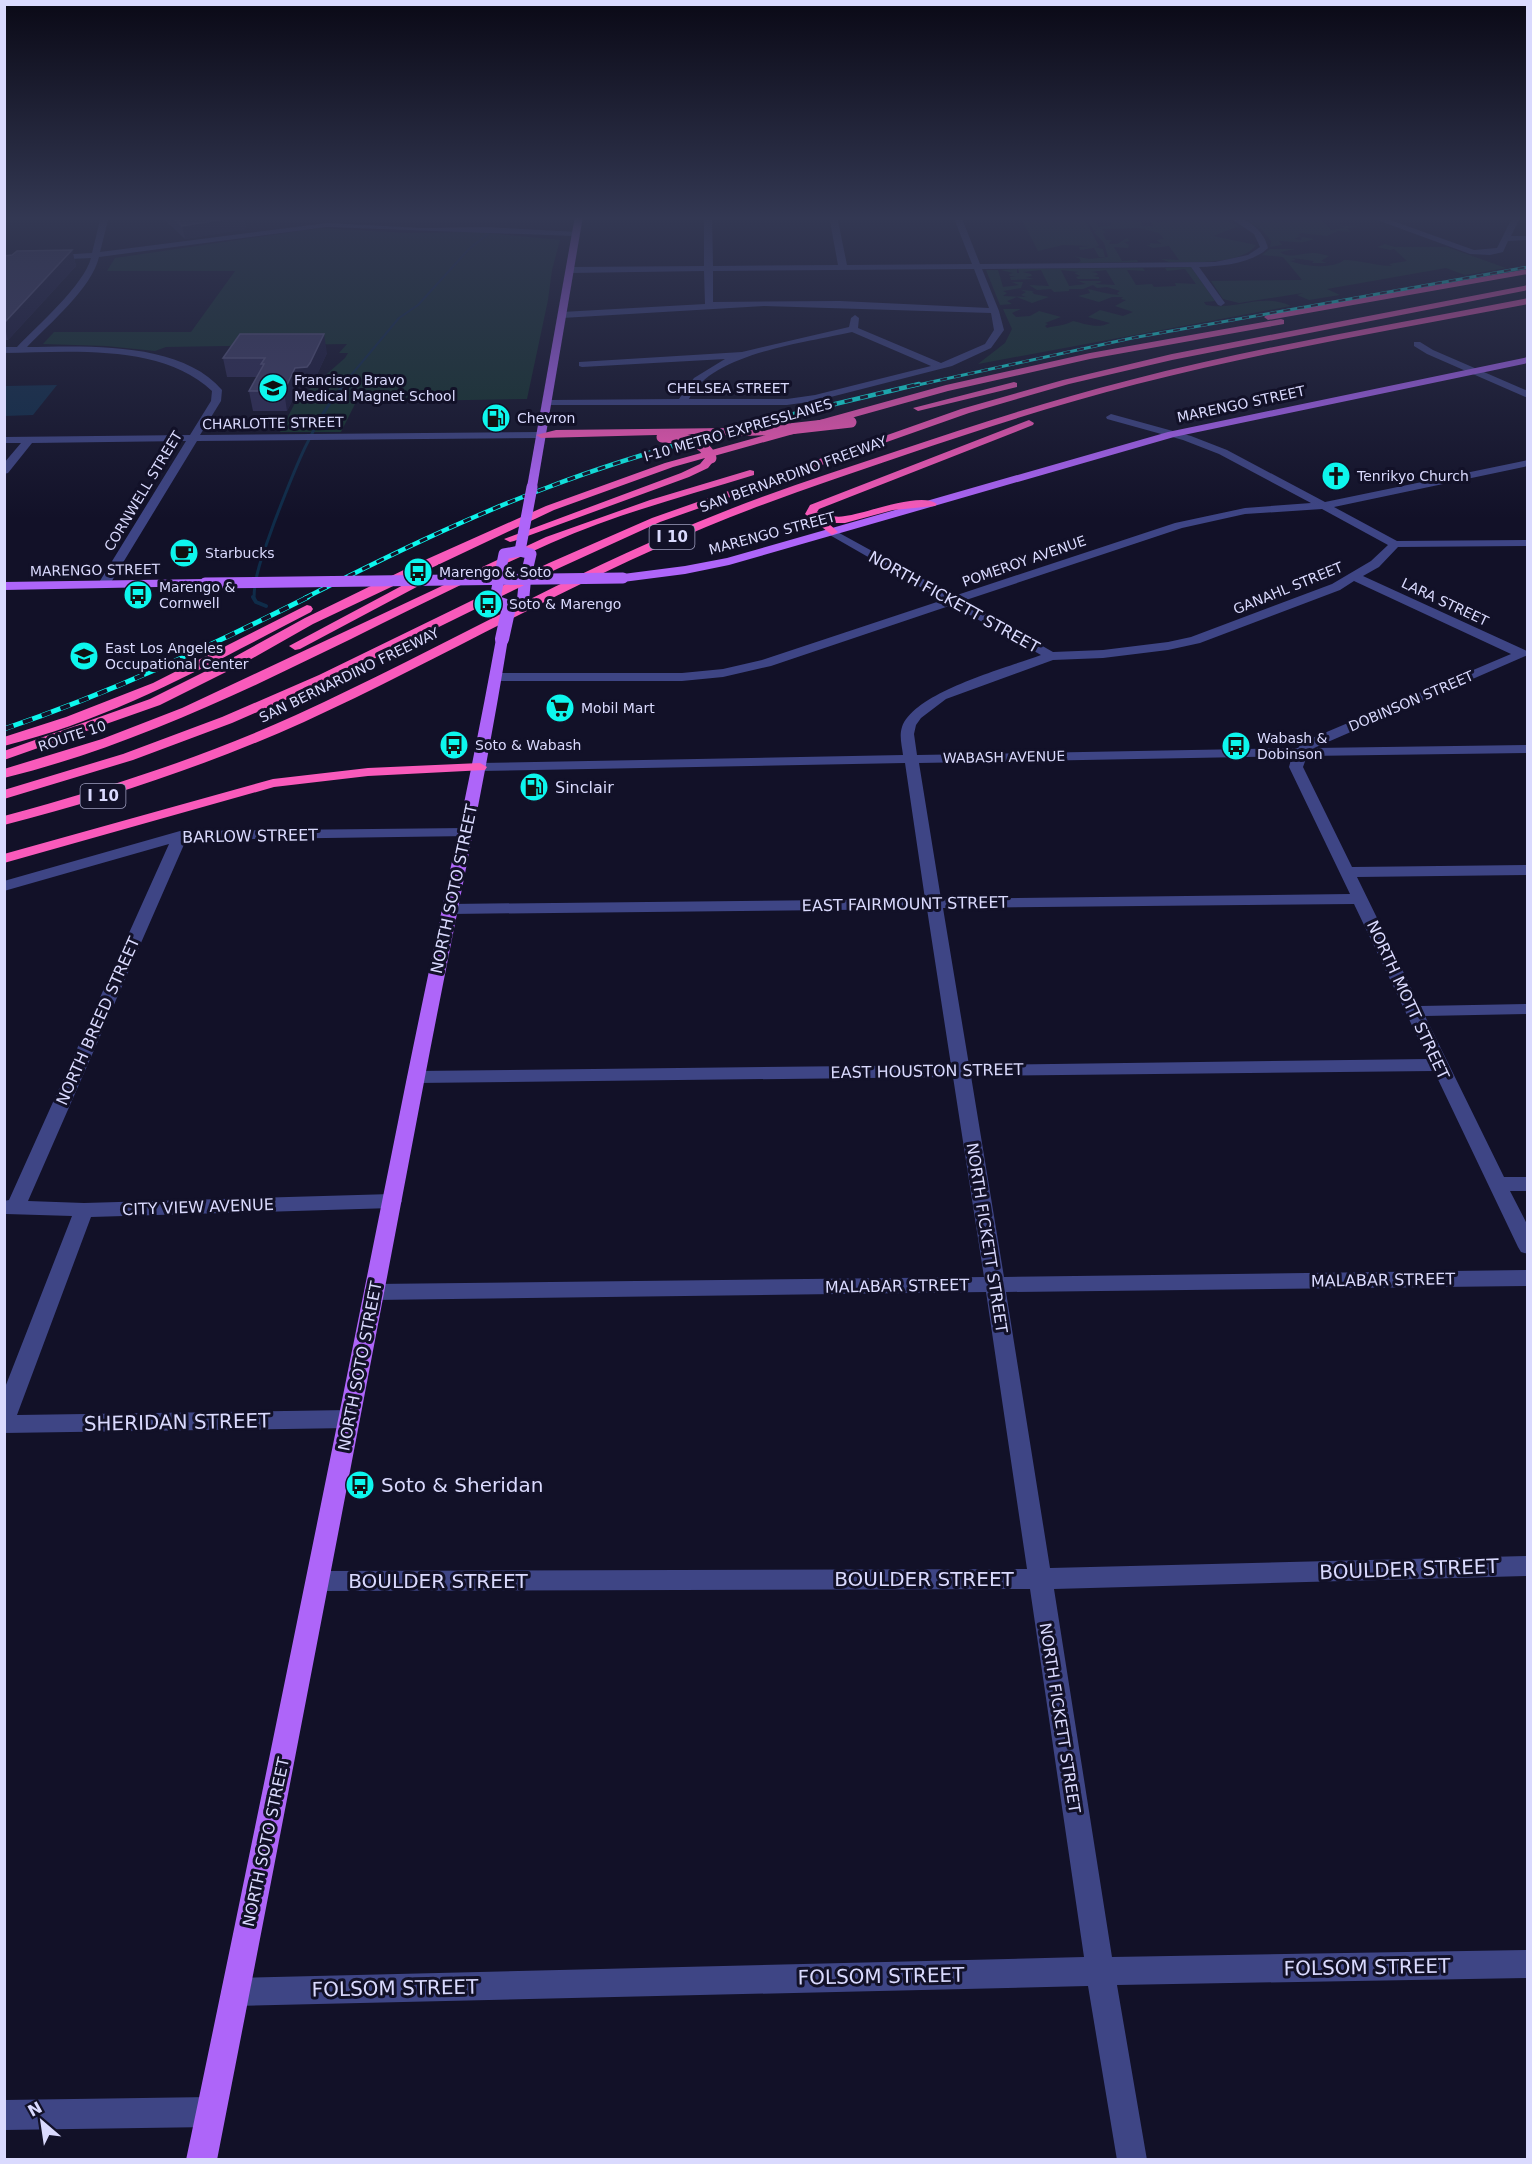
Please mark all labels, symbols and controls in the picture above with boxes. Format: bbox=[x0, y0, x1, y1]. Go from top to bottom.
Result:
school or university icon: Francisco Bravo Medical Magnet School bbox=[257, 372, 289, 404]
place label: Francisco Bravo Medical Magnet School bbox=[294, 372, 456, 404]
street label: CHELSEA STREET bbox=[667, 380, 790, 396]
street label: MARENGO STREET bbox=[1176, 383, 1307, 425]
street label: I-10 METRO EXPRESSLANES bbox=[642, 395, 834, 465]
fuel station icon: Chevron bbox=[480, 402, 512, 434]
place label: Chevron bbox=[517, 410, 575, 426]
street label: CHARLOTTE STREET bbox=[202, 414, 344, 432]
street label: CORNWELL STREET bbox=[101, 428, 185, 554]
street label: SAN BERNARDINO FREEWAY bbox=[697, 432, 889, 515]
church icon: Tenrikyo Church bbox=[1320, 460, 1352, 492]
place label: Tenrikyo Church bbox=[1356, 468, 1469, 484]
street label: MARENGO STREET bbox=[707, 508, 837, 558]
road number: I 10 bbox=[650, 525, 694, 549]
street label: POMEROY AVENUE bbox=[960, 532, 1088, 590]
cafe icon: Starbucks bbox=[168, 537, 200, 569]
place label: Starbucks bbox=[205, 545, 275, 561]
street label: NORTH FICKETT STREET bbox=[865, 547, 1043, 657]
bus stop icon: Marengo & Soto bbox=[402, 556, 434, 588]
street label: GANAHL STREET bbox=[1231, 559, 1345, 617]
street label: MARENGO STREET bbox=[30, 561, 161, 579]
place label: Marengo & Soto bbox=[439, 564, 551, 580]
street label: LARA STREET bbox=[1399, 575, 1492, 629]
bus stop icon: Marengo & Cornwell bbox=[122, 579, 154, 611]
place label: Marengo & Cornwell bbox=[159, 579, 235, 611]
bus stop icon: Soto & Marengo bbox=[472, 588, 504, 620]
place label: Soto & Marengo bbox=[509, 596, 621, 612]
street label: SAN BERNARDINO FREEWAY bbox=[256, 624, 442, 726]
school or university icon: East Los Angeles Occupational Center bbox=[68, 640, 100, 672]
place label: East Los Angeles Occupational Center bbox=[105, 640, 249, 672]
street label: DOBINSON STREET bbox=[1346, 667, 1476, 735]
supermarket icon: Mobil Mart bbox=[544, 692, 576, 724]
place label: Mobil Mart bbox=[581, 700, 655, 716]
street label: ROUTE 10 bbox=[36, 717, 108, 755]
bus stop icon: Soto & Wabash bbox=[438, 729, 470, 761]
bus stop icon: Wabash & Dobinson bbox=[1220, 730, 1252, 762]
place label: Wabash & Dobinson bbox=[1257, 730, 1328, 762]
place label: Soto & Wabash bbox=[475, 737, 581, 753]
street label: WABASH AVENUE bbox=[943, 748, 1065, 766]
fuel station icon: Sinclair bbox=[518, 771, 550, 803]
place label: Sinclair bbox=[555, 778, 614, 797]
road number: I 10 bbox=[80, 784, 126, 808]
street label: NORTH SOTO STREET bbox=[427, 802, 481, 975]
street label: BARLOW STREET bbox=[182, 825, 318, 847]
street label: EAST FAIRMOUNT STREET bbox=[802, 893, 1009, 915]
street label: NORTH MOTT STREET bbox=[1363, 917, 1453, 1083]
street label: NORTH BREED STREET bbox=[52, 934, 144, 1108]
street label: EAST HOUSTON STREET bbox=[830, 1060, 1024, 1082]
street label: NORTH FICKETT STREET bbox=[963, 1141, 1011, 1335]
street label: CITY VIEW AVENUE bbox=[122, 1195, 274, 1219]
street label: MALABAR STREET bbox=[1311, 1269, 1455, 1291]
street label: MALABAR STREET bbox=[825, 1275, 969, 1297]
street label: NORTH SOTO STREET bbox=[334, 1279, 386, 1453]
street label: SHERIDAN STREET bbox=[84, 1408, 271, 1436]
bus stop icon: Soto & Sheridan bbox=[344, 1469, 376, 1501]
place label: Soto & Sheridan bbox=[381, 1473, 543, 1497]
street label: BOULDER STREET bbox=[1319, 1554, 1500, 1584]
street label: BOULDER STREET bbox=[834, 1567, 1015, 1591]
street label: BOULDER STREET bbox=[348, 1569, 529, 1593]
street label: NORTH FICKETT STREET bbox=[1036, 1621, 1084, 1815]
street label: NORTH SOTO STREET bbox=[239, 1755, 293, 1928]
street label: FOLSOM STREET bbox=[1283, 1954, 1451, 1980]
street label: FOLSOM STREET bbox=[797, 1963, 965, 1989]
street label: FOLSOM STREET bbox=[311, 1975, 479, 2001]
north arrow bbox=[12, 2092, 72, 2152]
text: N bbox=[25, 2098, 45, 2121]

